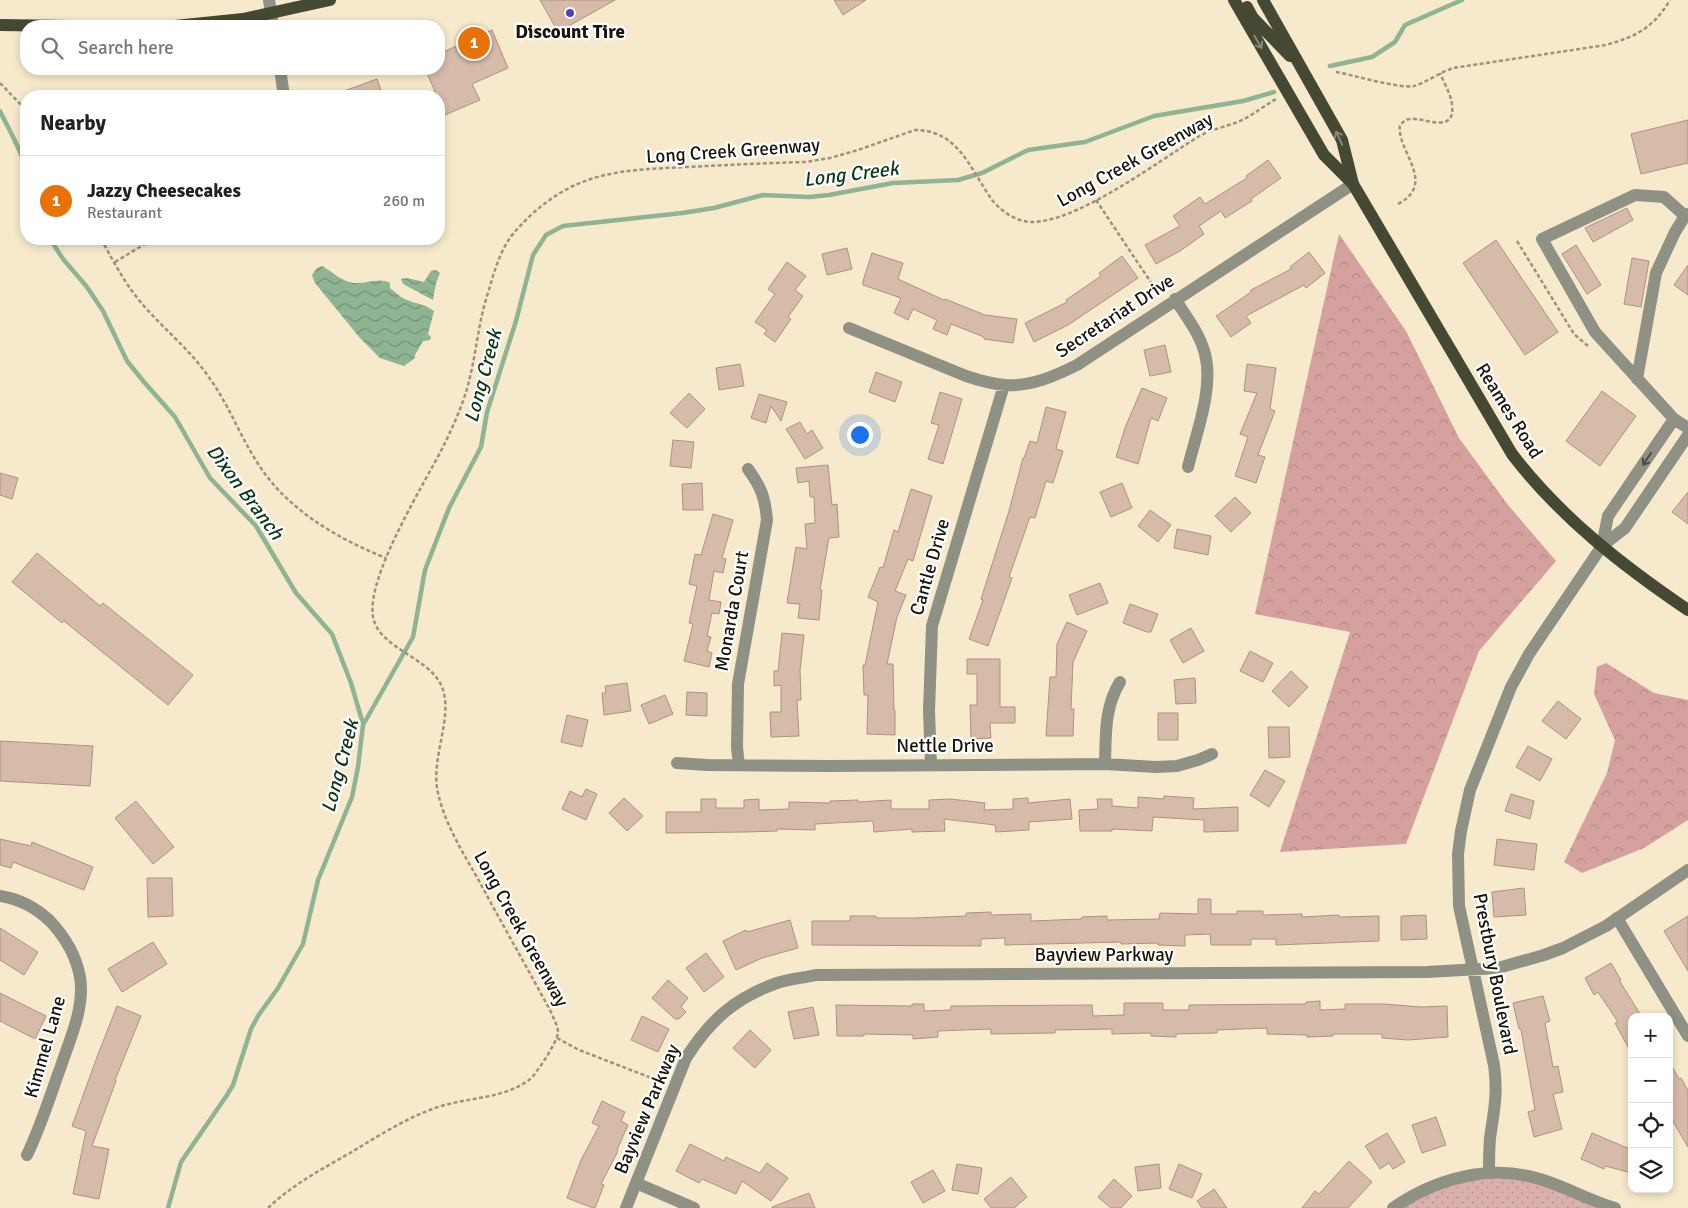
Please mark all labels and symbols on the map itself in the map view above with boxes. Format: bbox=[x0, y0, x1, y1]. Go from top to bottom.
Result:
marker: Discount Tire bbox=[564, 7, 576, 19]
place label: Discount Tire bbox=[515, 20, 625, 44]
pin: 1 bbox=[458, 24, 490, 62]
one-way arrow bbox=[1254, 35, 1264, 49]
street label: Long Creek Greenway bbox=[1053, 107, 1217, 213]
one-way arrow bbox=[1334, 131, 1344, 146]
street label: Long Creek Greenway bbox=[645, 133, 821, 169]
water label: Long Creek bbox=[802, 156, 902, 192]
street label: Secretariat Drive bbox=[1051, 269, 1179, 363]
water label: Long Creek bbox=[459, 325, 508, 425]
street label: Reames Road bbox=[1470, 359, 1548, 463]
your location bbox=[847, 422, 873, 448]
water label: Dixon Branch bbox=[201, 439, 290, 546]
one-way arrow bbox=[1642, 452, 1652, 466]
street label: Cantle Drive bbox=[905, 516, 955, 618]
street label: Monarda Court bbox=[710, 549, 754, 673]
water label: Long Creek bbox=[316, 715, 365, 815]
street label: Nettle Drive bbox=[896, 734, 994, 758]
street label: Long Creek Greenway bbox=[468, 847, 574, 1011]
street label: Prestbury Boulevard bbox=[1468, 891, 1522, 1057]
street label: Bayview Parkway bbox=[1035, 943, 1174, 967]
street label: Kimmel Lane bbox=[19, 993, 71, 1101]
street label: Bayview Parkway bbox=[609, 1040, 685, 1178]

